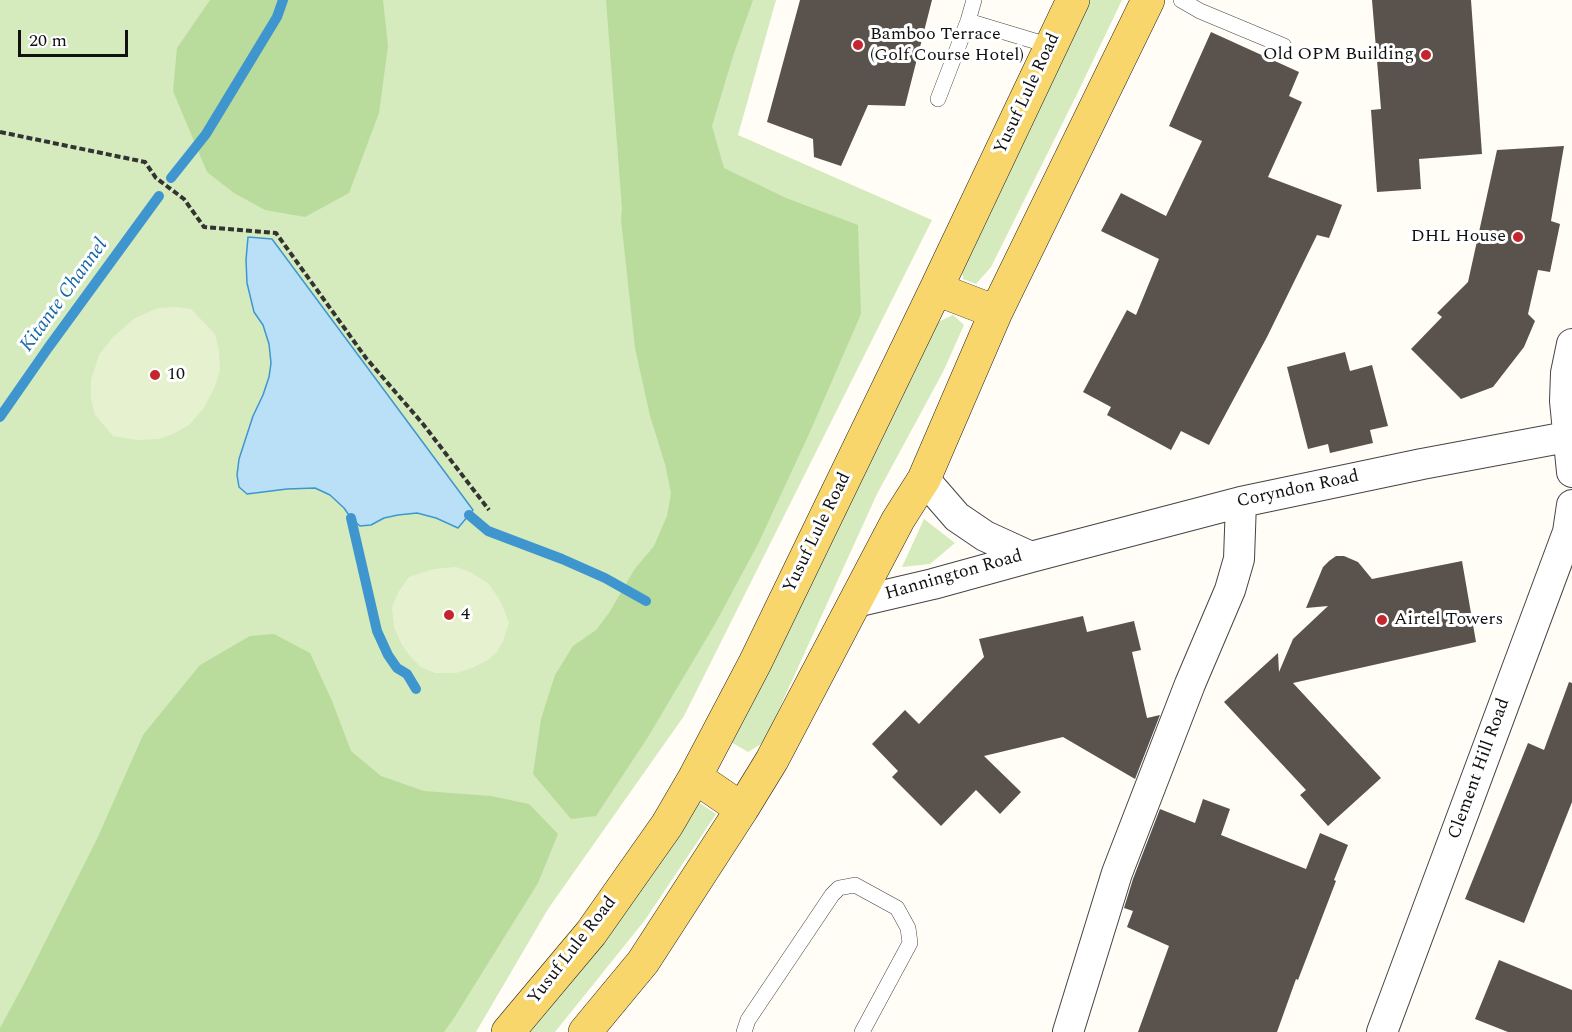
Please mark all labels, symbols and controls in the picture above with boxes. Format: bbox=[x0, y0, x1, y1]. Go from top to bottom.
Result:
scale bar bbox=[21, 18, 130, 56]
place label: Bamboo Terrace (Golf Course Hotel) bbox=[870, 24, 1024, 66]
text: 20 m bbox=[29, 27, 67, 54]
street label: Yusuf Lule Road bbox=[990, 30, 1066, 158]
marker: Bamboo Terrace (Golf Course Hotel) bbox=[851, 38, 865, 52]
place label: Old OPM Building bbox=[1263, 44, 1414, 66]
marker: Old OPM Building bbox=[1419, 48, 1433, 62]
place label: DHL House bbox=[1411, 226, 1506, 248]
marker: DHL House bbox=[1511, 230, 1525, 244]
water label: Kitante Channel bbox=[16, 235, 114, 357]
place label: 10 bbox=[167, 364, 185, 386]
marker: 10 bbox=[148, 368, 162, 382]
street label: Coryndon Road bbox=[1235, 467, 1361, 513]
street label: Yusuf Lule Road bbox=[780, 469, 856, 597]
street label: Hannington Road bbox=[883, 546, 1025, 606]
place label: 4 bbox=[461, 604, 470, 626]
marker: 4 bbox=[442, 608, 456, 622]
place label: Airtel Towers bbox=[1394, 609, 1503, 631]
marker: Airtel Towers bbox=[1375, 613, 1389, 627]
street label: Clement Hill Road bbox=[1444, 696, 1516, 842]
street label: Yusuf Lule Road bbox=[524, 893, 622, 1009]

